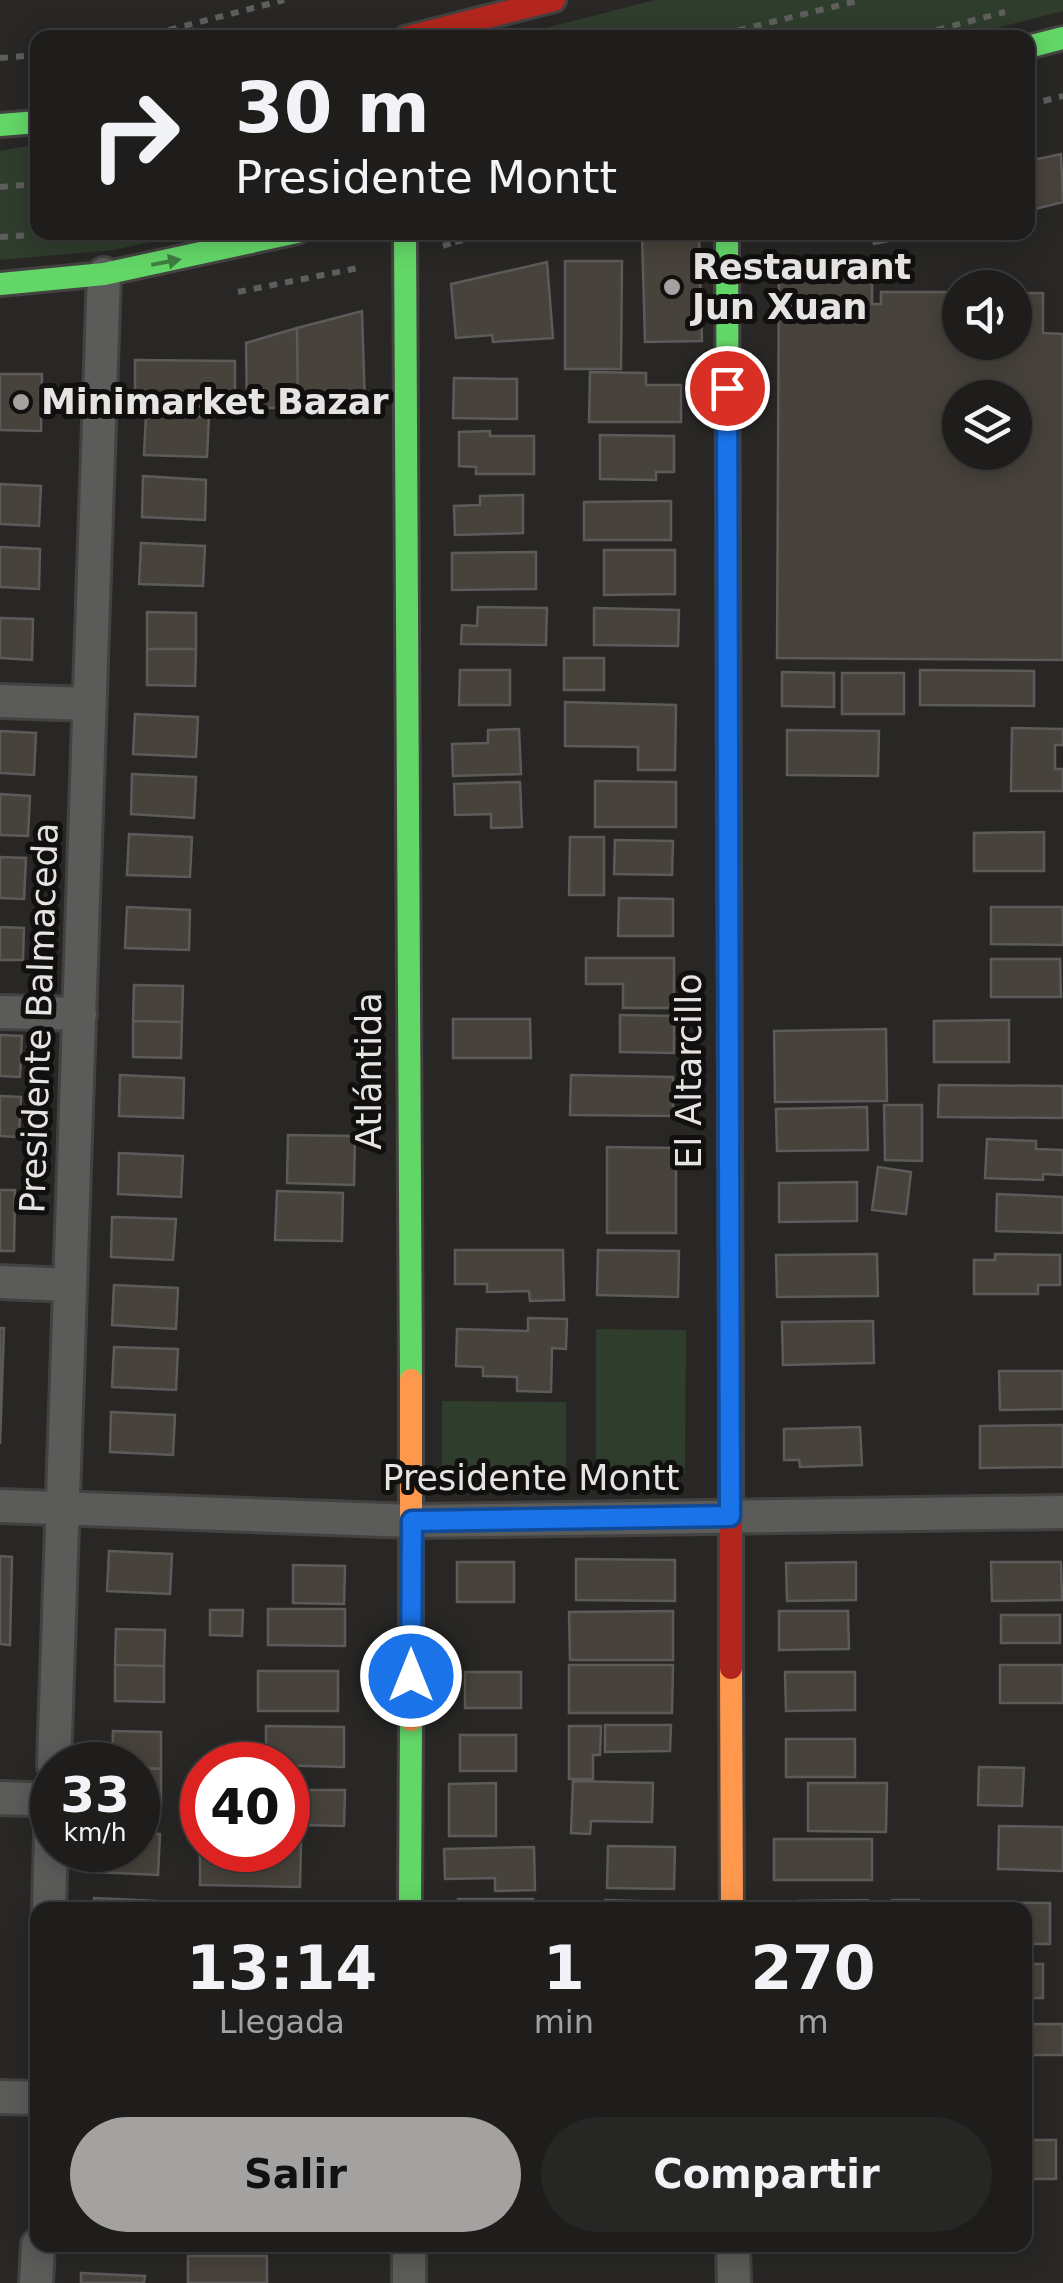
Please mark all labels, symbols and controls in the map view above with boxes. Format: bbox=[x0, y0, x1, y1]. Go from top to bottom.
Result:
text: 30 m bbox=[235, 67, 430, 149]
icon: right bbox=[70, 70, 200, 200]
text: Presidente Montt bbox=[235, 151, 617, 204]
place label: Restaurant Jun Xuan bbox=[690, 247, 911, 327]
one-way arrow bbox=[151, 253, 182, 269]
map controls bbox=[942, 270, 1032, 470]
button: sound bbox=[942, 270, 1032, 360]
marker: Restaurant Jun Xuan bbox=[661, 276, 683, 298]
pin bbox=[685, 346, 770, 431]
icon: arrive bbox=[700, 361, 755, 416]
button: layers bbox=[942, 380, 1032, 470]
place label: Minimarket Bazar bbox=[41, 382, 389, 422]
marker: Minimarket Bazar bbox=[10, 391, 32, 413]
street label: Presidente Balmaceda bbox=[12, 822, 66, 1214]
street label: El Altarcillo bbox=[669, 973, 709, 1169]
street label: Atlántida bbox=[349, 992, 389, 1150]
street label: Presidente Montt bbox=[382, 1458, 680, 1498]
position arrow bbox=[359, 1624, 463, 1728]
speed limit sign: 40 bbox=[180, 1742, 310, 1872]
text: 33 bbox=[60, 1766, 130, 1824]
text: km/h bbox=[63, 1818, 127, 1847]
text: 13:14 bbox=[186, 1933, 377, 2003]
text: 1 bbox=[543, 1933, 585, 2003]
text: 270 bbox=[750, 1933, 876, 2003]
text: Llegada bbox=[219, 2003, 345, 2041]
text: min bbox=[534, 2003, 594, 2041]
text: m bbox=[797, 2003, 829, 2041]
button: Salir bbox=[70, 2117, 521, 2232]
button: Compartir bbox=[541, 2117, 992, 2232]

